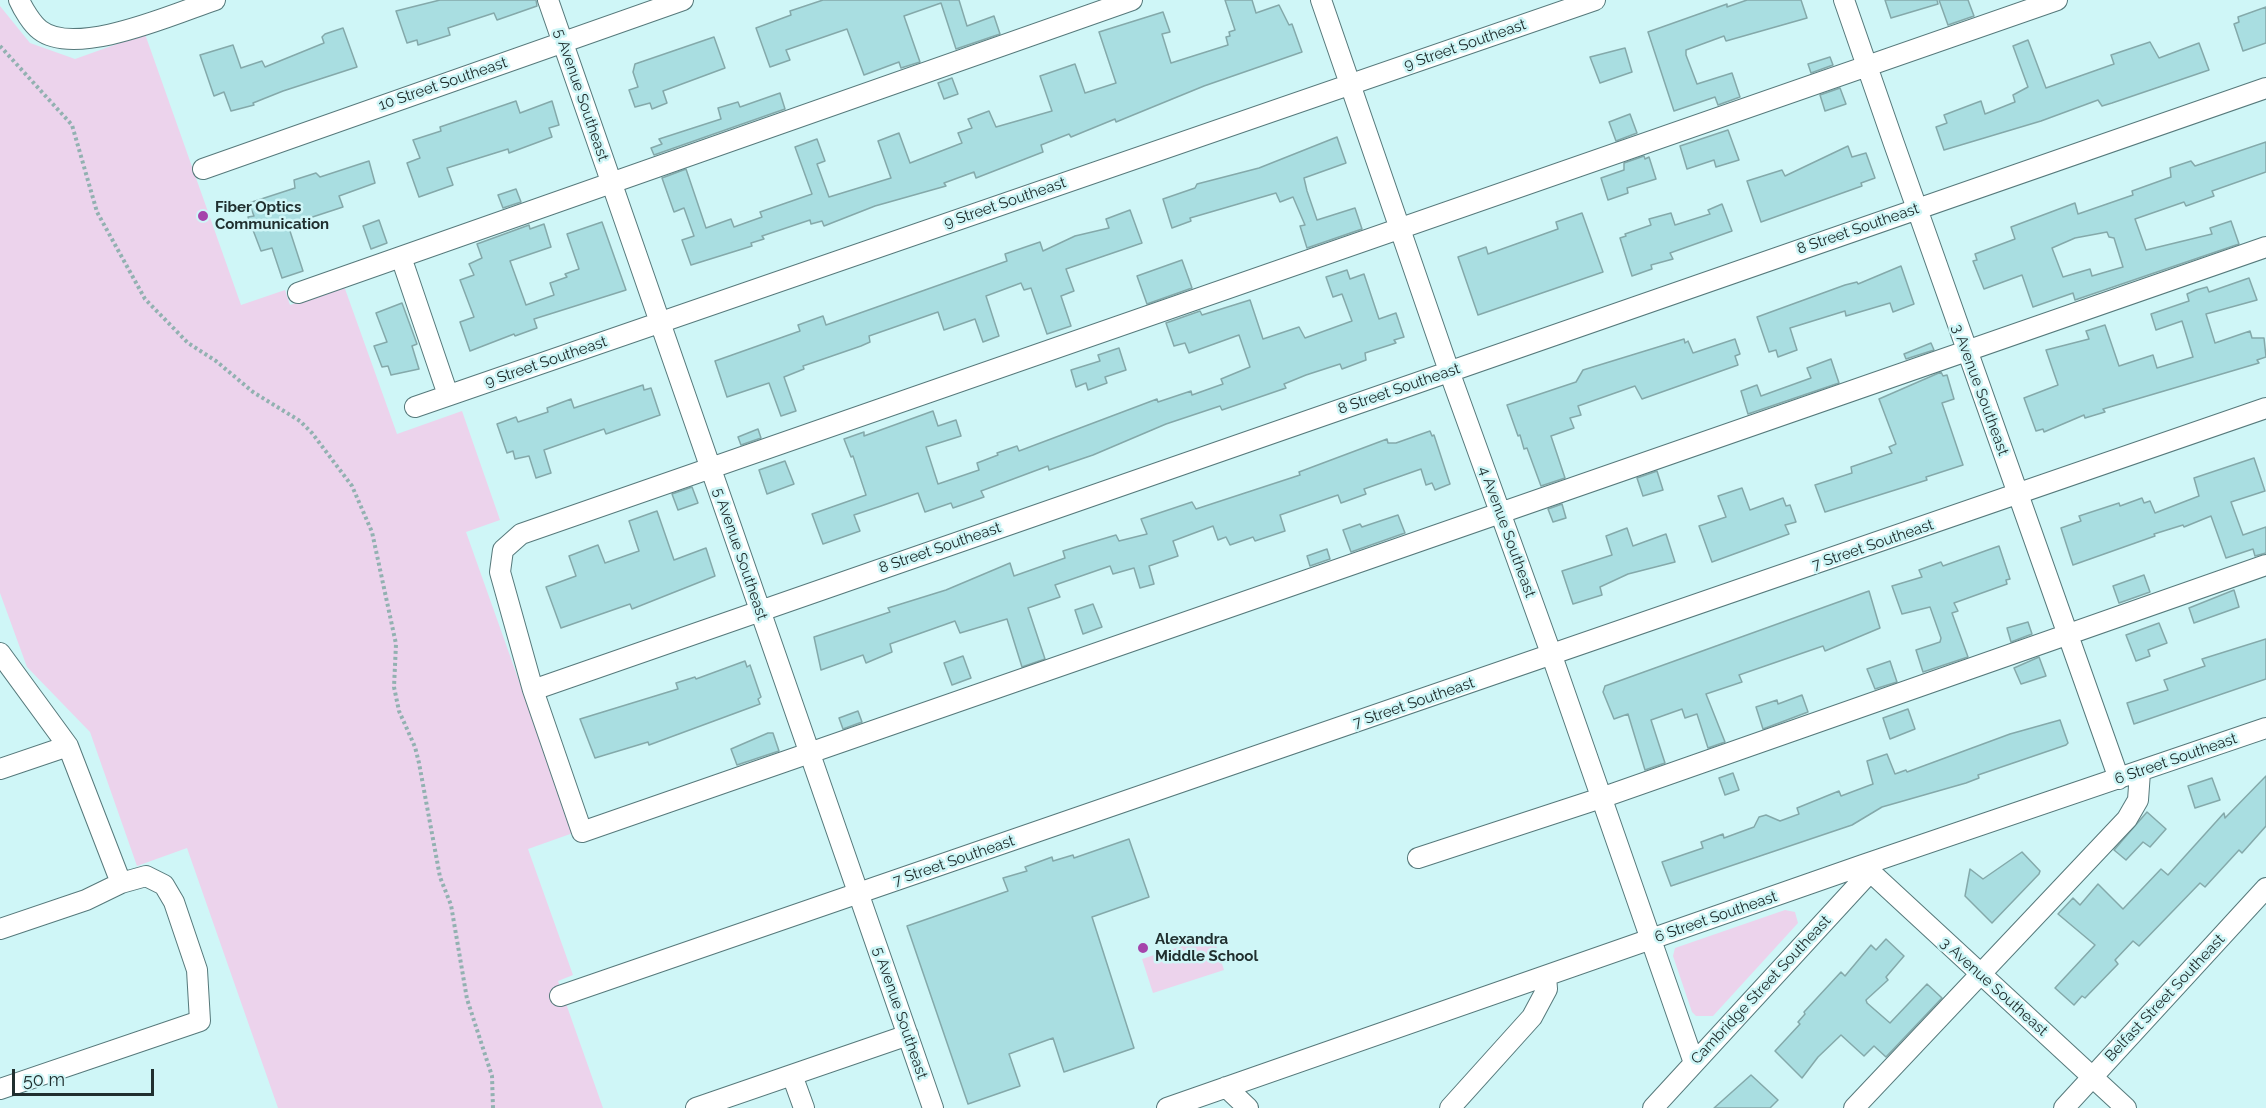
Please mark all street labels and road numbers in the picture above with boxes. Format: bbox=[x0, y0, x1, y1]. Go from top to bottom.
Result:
street label: 9 Street Southeast bbox=[1402, 16, 1528, 74]
street label: 5 Avenue Southeast bbox=[550, 27, 612, 163]
street label: 10 Street Southeast bbox=[376, 54, 510, 114]
street label: 9 Street Southeast bbox=[942, 174, 1068, 232]
street label: 8 Street Southeast bbox=[1795, 200, 1921, 258]
street label: 3 Avenue Southeast bbox=[1948, 322, 2012, 458]
street label: 9 Street Southeast bbox=[483, 333, 609, 391]
street label: 8 Street Southeast bbox=[1336, 360, 1462, 418]
street label: 4 Avenue Southeast bbox=[1475, 464, 1539, 600]
street label: 5 Avenue Southeast bbox=[709, 486, 771, 622]
street label: 7 Street Southeast bbox=[1810, 516, 1936, 574]
street label: 8 Street Southeast bbox=[877, 519, 1003, 577]
street label: 7 Street Southeast bbox=[1351, 674, 1477, 732]
street label: 6 Street Southeast bbox=[2112, 730, 2240, 788]
street label: 7 Street Southeast bbox=[891, 832, 1017, 890]
street label: 6 Street Southeast bbox=[1652, 888, 1780, 946]
street label: Cambridge Street Southeast bbox=[1687, 912, 1835, 1068]
street label: Belfast Street Southeast bbox=[2101, 931, 2229, 1065]
street label: 3 Avenue Southeast bbox=[1937, 934, 2051, 1040]
street label: 5 Avenue Southeast bbox=[869, 945, 931, 1081]

